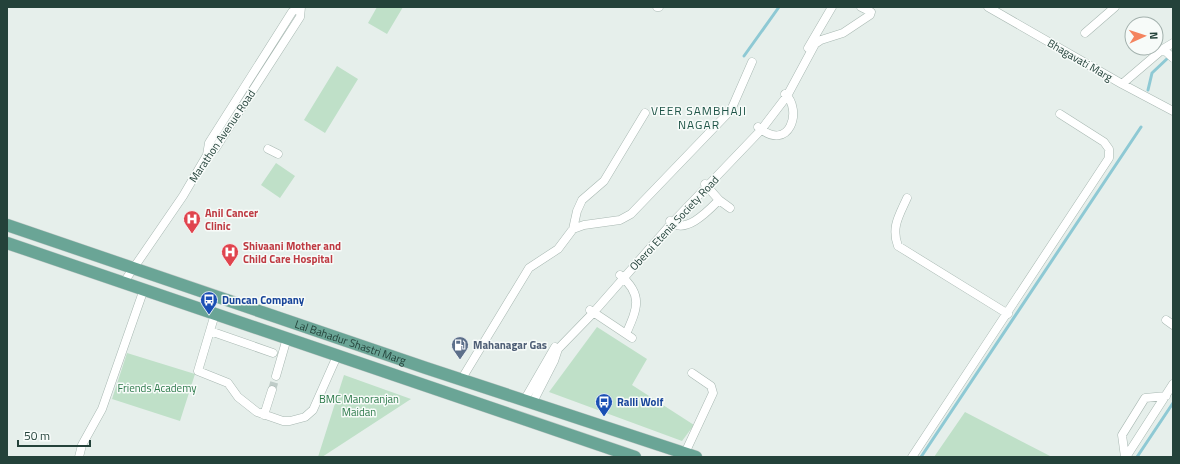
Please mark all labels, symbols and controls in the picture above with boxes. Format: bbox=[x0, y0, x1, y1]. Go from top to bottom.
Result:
north arrow bbox=[1124, 16, 1164, 56]
text: N bbox=[1146, 31, 1162, 40]
street label: Bhagavati Marg bbox=[1044, 35, 1116, 85]
street label: Marathon Avenue Road bbox=[185, 86, 259, 186]
district label: VEER SAMBHAJI NAGAR bbox=[651, 101, 747, 134]
street label: Oberoi Etenia Society Road bbox=[626, 172, 722, 274]
place label: Anil Cancer Clinic bbox=[205, 205, 258, 234]
hospital icon: Anil Cancer Clinic bbox=[182, 209, 202, 234]
place label: Shivaani Mother and Child Care Hospital bbox=[243, 238, 341, 267]
hospital icon: Shivaani Mother and Child Care Hospital bbox=[220, 242, 240, 267]
bus stop icon: Duncan Company bbox=[199, 290, 219, 315]
place label: Duncan Company bbox=[222, 292, 305, 308]
street label: Lal Bahadur Shastri Marg bbox=[293, 316, 409, 369]
fuel station icon: Mahanagar Gas bbox=[450, 335, 470, 360]
place label: Mahanagar Gas bbox=[473, 337, 547, 353]
park label: Friends Academy bbox=[117, 380, 197, 396]
park label: BMC Manoranjan Maidan bbox=[319, 391, 399, 420]
bus stop icon: Ralli Wolf bbox=[594, 392, 614, 417]
place label: Ralli Wolf bbox=[617, 394, 663, 410]
scale bar bbox=[18, 422, 90, 448]
text: 50 m bbox=[24, 426, 50, 445]

